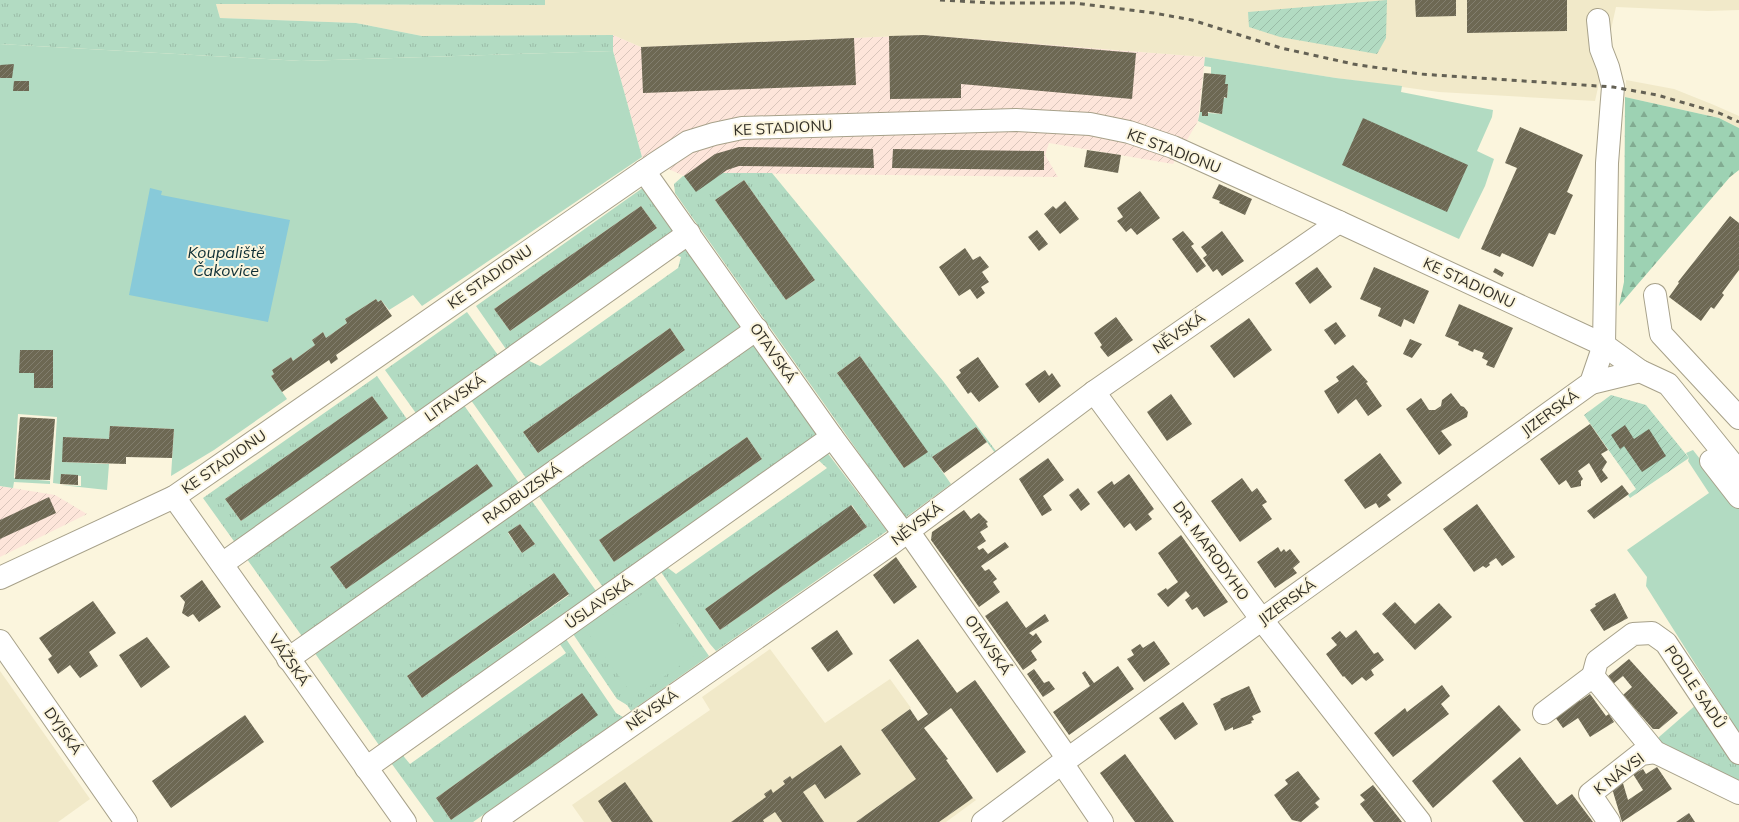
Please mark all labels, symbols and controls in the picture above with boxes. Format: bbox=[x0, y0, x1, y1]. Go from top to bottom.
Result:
street label: KE STADIONU bbox=[733, 115, 833, 140]
street label: KE STADIONU bbox=[1124, 124, 1224, 177]
street label: KE STADIONU bbox=[444, 240, 536, 313]
water label: Koupaliště Čakovice bbox=[187, 242, 265, 280]
street label: KE STADIONU bbox=[1420, 253, 1518, 312]
street label: NĚVSKÁ bbox=[1149, 308, 1209, 357]
street label: OTAVSKÁ bbox=[746, 319, 801, 386]
street label: LITAVSKÁ bbox=[421, 370, 489, 425]
street label: JIZERSKÁ bbox=[1517, 385, 1582, 440]
street label: KE STADIONU bbox=[178, 425, 270, 498]
street label: RADBUZSKÁ bbox=[479, 459, 565, 528]
street label: DR. MARODYHO bbox=[1169, 497, 1254, 604]
street label: NĚVSKÁ bbox=[887, 498, 946, 549]
street label: ÚSLAVSKÁ bbox=[561, 572, 636, 633]
street label: JIZERSKÁ bbox=[1254, 574, 1319, 629]
street label: OTAVSKÁ bbox=[961, 611, 1016, 678]
street label: VÁŽSKÁ bbox=[265, 630, 314, 689]
street label: PODLE SADŮ bbox=[1661, 641, 1731, 732]
street label: NĚVSKÁ bbox=[622, 685, 682, 734]
street label: DYJSKÁ bbox=[40, 703, 86, 758]
street label: K NÁVSI bbox=[1590, 748, 1648, 799]

